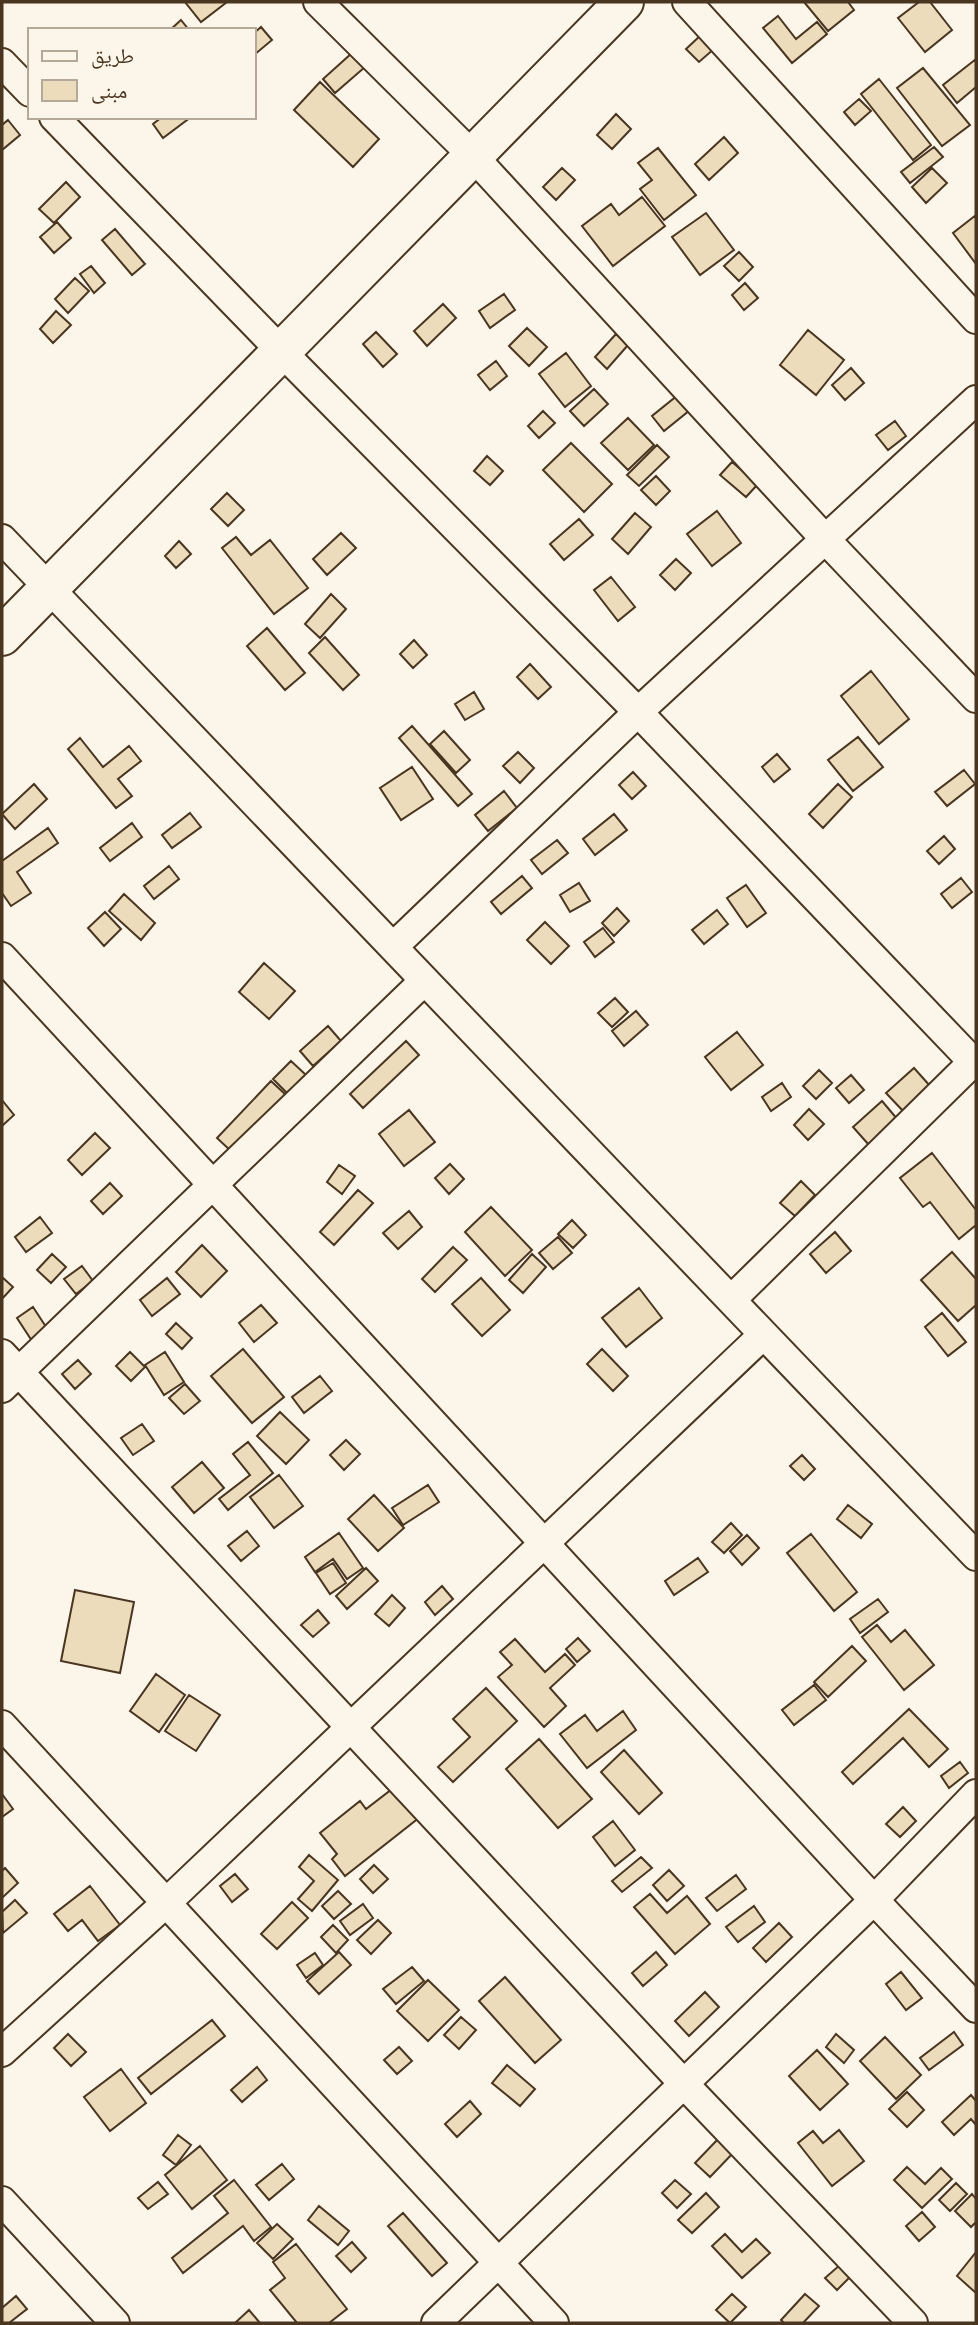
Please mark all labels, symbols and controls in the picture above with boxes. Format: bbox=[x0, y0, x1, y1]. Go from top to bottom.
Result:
legend bbox=[28, 28, 256, 119]
text: طريق bbox=[91, 41, 134, 69]
text: مبنى bbox=[91, 76, 127, 104]

